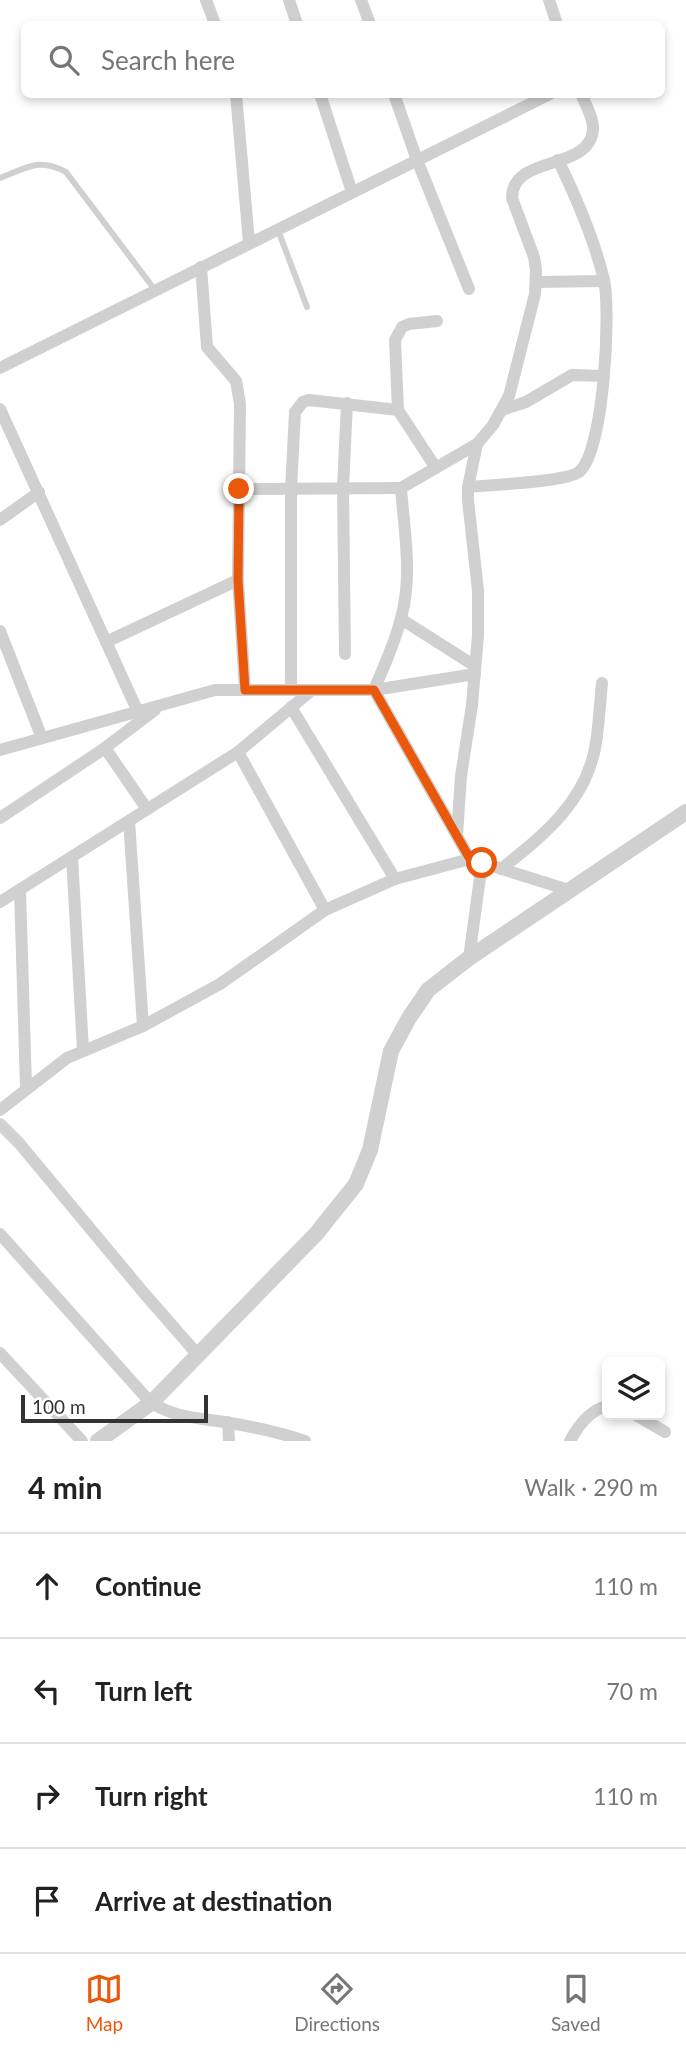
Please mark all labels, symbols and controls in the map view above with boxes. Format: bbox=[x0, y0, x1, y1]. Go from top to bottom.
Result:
search box bbox=[21, 21, 665, 98]
icon: search bbox=[45, 41, 83, 79]
text: Search here bbox=[101, 44, 235, 76]
route end bbox=[223, 473, 254, 504]
route start bbox=[466, 847, 497, 878]
map controls bbox=[602, 1357, 665, 1420]
button: layers bbox=[602, 1357, 665, 1420]
scale bar bbox=[21, 1392, 208, 1424]
text: 100 m bbox=[32, 1395, 86, 1418]
text: 4 min bbox=[28, 1469, 102, 1505]
text: Walk · 290 m bbox=[524, 1473, 658, 1501]
icon: ahead bbox=[28, 1567, 66, 1605]
text: Continue bbox=[95, 1570, 201, 1602]
text: 110 m bbox=[593, 1572, 658, 1600]
icon: left bbox=[28, 1672, 66, 1710]
text: Turn left bbox=[95, 1675, 192, 1707]
text: 70 m bbox=[607, 1677, 658, 1705]
icon: right bbox=[28, 1777, 66, 1815]
text: Turn right bbox=[95, 1780, 208, 1812]
text: 110 m bbox=[593, 1782, 658, 1810]
icon: arrive bbox=[28, 1882, 66, 1920]
text: Arrive at destination bbox=[95, 1885, 332, 1917]
tab: Map bbox=[85, 1970, 123, 2035]
tab: Directions bbox=[294, 1970, 380, 2035]
tab: Saved bbox=[551, 1970, 601, 2035]

